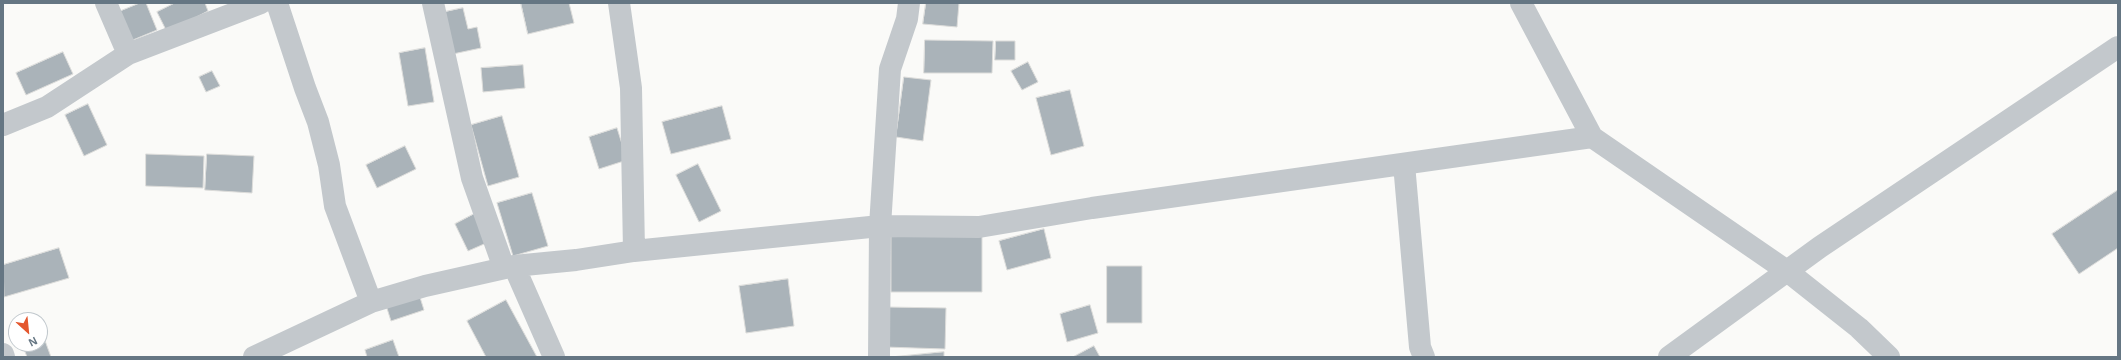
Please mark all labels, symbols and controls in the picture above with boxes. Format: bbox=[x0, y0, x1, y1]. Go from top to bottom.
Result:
north arrow bbox=[8, 312, 48, 352]
text: N bbox=[27, 335, 39, 349]

